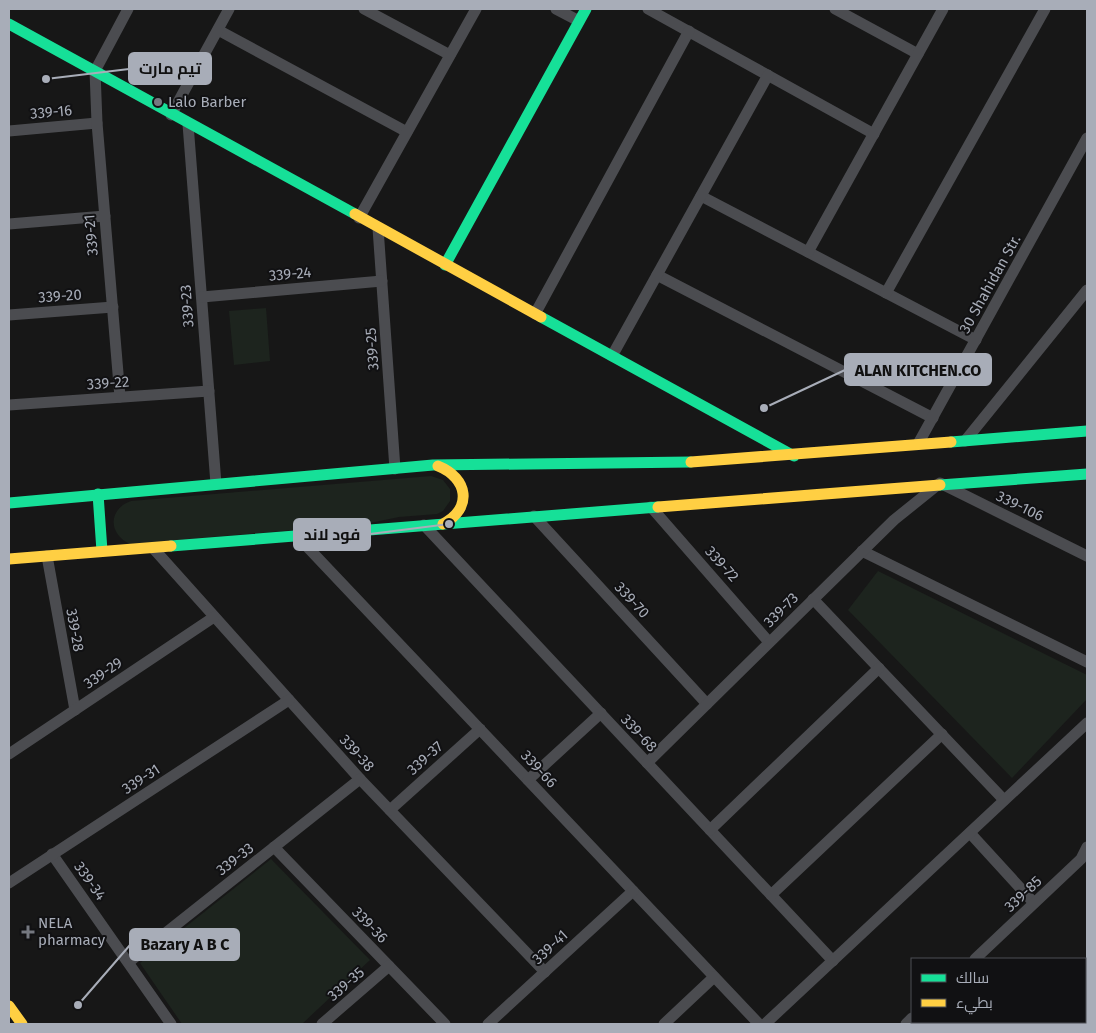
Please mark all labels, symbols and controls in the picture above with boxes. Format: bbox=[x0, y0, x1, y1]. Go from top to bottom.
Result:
callout: تيم مارت bbox=[129, 53, 211, 84]
text: تيم مارت bbox=[139, 59, 202, 80]
place label: Lalo Barber bbox=[168, 93, 247, 111]
marker: Lalo Barber bbox=[152, 96, 164, 108]
street label: 339-16 bbox=[29, 101, 73, 123]
street label: 339-21 bbox=[80, 214, 102, 256]
street label: 30 Shahidan Str. bbox=[956, 232, 1024, 336]
street label: 339-24 bbox=[268, 263, 312, 285]
street label: 339-23 bbox=[177, 284, 197, 328]
street label: 339-20 bbox=[38, 286, 82, 306]
street label: 339-25 bbox=[362, 327, 382, 371]
callout: ALAN KITCHEN.CO bbox=[845, 354, 991, 385]
text: ALAN KITCHEN.CO bbox=[854, 361, 981, 380]
street label: 339-22 bbox=[86, 373, 130, 393]
street label: 339-106 bbox=[993, 487, 1047, 525]
callout: فود لاند bbox=[294, 519, 370, 550]
text: فود لاند bbox=[304, 525, 360, 544]
street label: 339-72 bbox=[701, 542, 743, 586]
street label: 339-70 bbox=[611, 578, 653, 622]
street label: 339-73 bbox=[760, 589, 802, 631]
street label: 339-28 bbox=[62, 607, 88, 653]
street label: 339-29 bbox=[80, 653, 126, 692]
street label: 339-68 bbox=[617, 710, 661, 756]
street label: 339-38 bbox=[336, 731, 378, 775]
street label: 339-37 bbox=[403, 737, 447, 779]
street label: 339-66 bbox=[517, 747, 561, 791]
street label: 339-31 bbox=[119, 760, 163, 798]
street label: 339-33 bbox=[213, 839, 257, 879]
street label: 339-34 bbox=[70, 858, 110, 904]
street label: 339-85 bbox=[1001, 872, 1045, 916]
street label: 339-36 bbox=[348, 903, 392, 947]
place label: NELA pharmacy bbox=[38, 914, 106, 949]
marker: NELA pharmacy bbox=[22, 926, 34, 938]
street label: 339-41 bbox=[528, 926, 572, 968]
callout: Bazary A B C bbox=[130, 929, 239, 960]
text: Bazary A B C bbox=[140, 935, 230, 954]
legend bbox=[911, 958, 1086, 1023]
street label: 339-35 bbox=[324, 963, 368, 1005]
text: سالك bbox=[956, 969, 989, 987]
text: بطيء bbox=[956, 994, 993, 1015]

